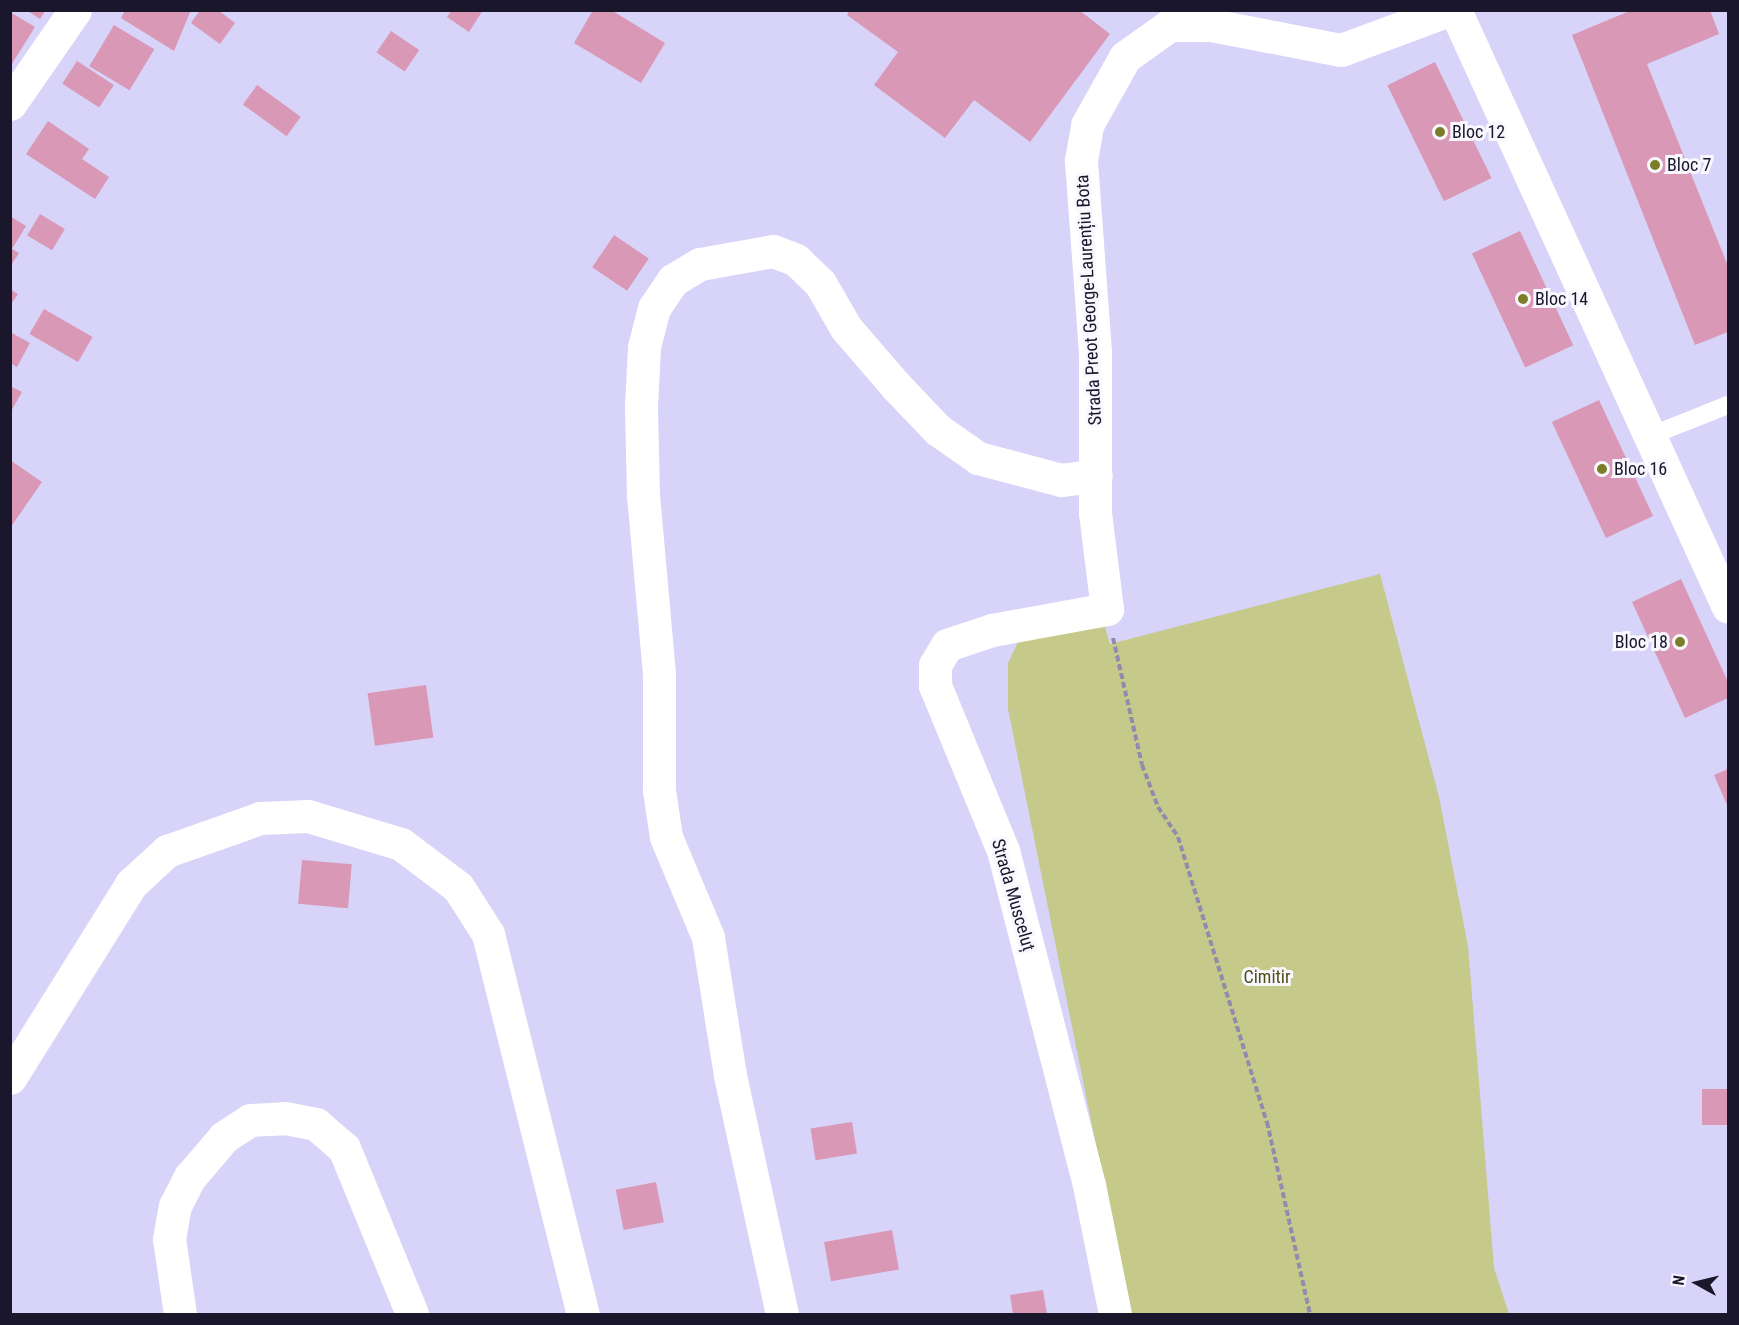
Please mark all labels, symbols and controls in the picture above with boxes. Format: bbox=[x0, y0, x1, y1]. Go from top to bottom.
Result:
place label: Bloc 12 bbox=[1452, 121, 1505, 143]
marker: Bloc 12 bbox=[1433, 125, 1447, 139]
place label: Bloc 7 bbox=[1667, 154, 1711, 176]
marker: Bloc 7 bbox=[1648, 158, 1662, 172]
street label: Strada Preot George-Laurențiu Bota bbox=[1072, 174, 1106, 426]
place label: Bloc 14 bbox=[1535, 288, 1588, 310]
marker: Bloc 14 bbox=[1516, 292, 1530, 306]
place label: Bloc 16 bbox=[1614, 458, 1667, 480]
marker: Bloc 16 bbox=[1595, 462, 1609, 476]
place label: Bloc 18 bbox=[1615, 631, 1668, 653]
marker: Bloc 18 bbox=[1673, 635, 1687, 649]
street label: Strada Musceluț bbox=[987, 837, 1039, 953]
park label: Cimitir bbox=[1244, 966, 1290, 988]
north arrow bbox=[1667, 1253, 1727, 1313]
text: N bbox=[1669, 1274, 1689, 1287]

